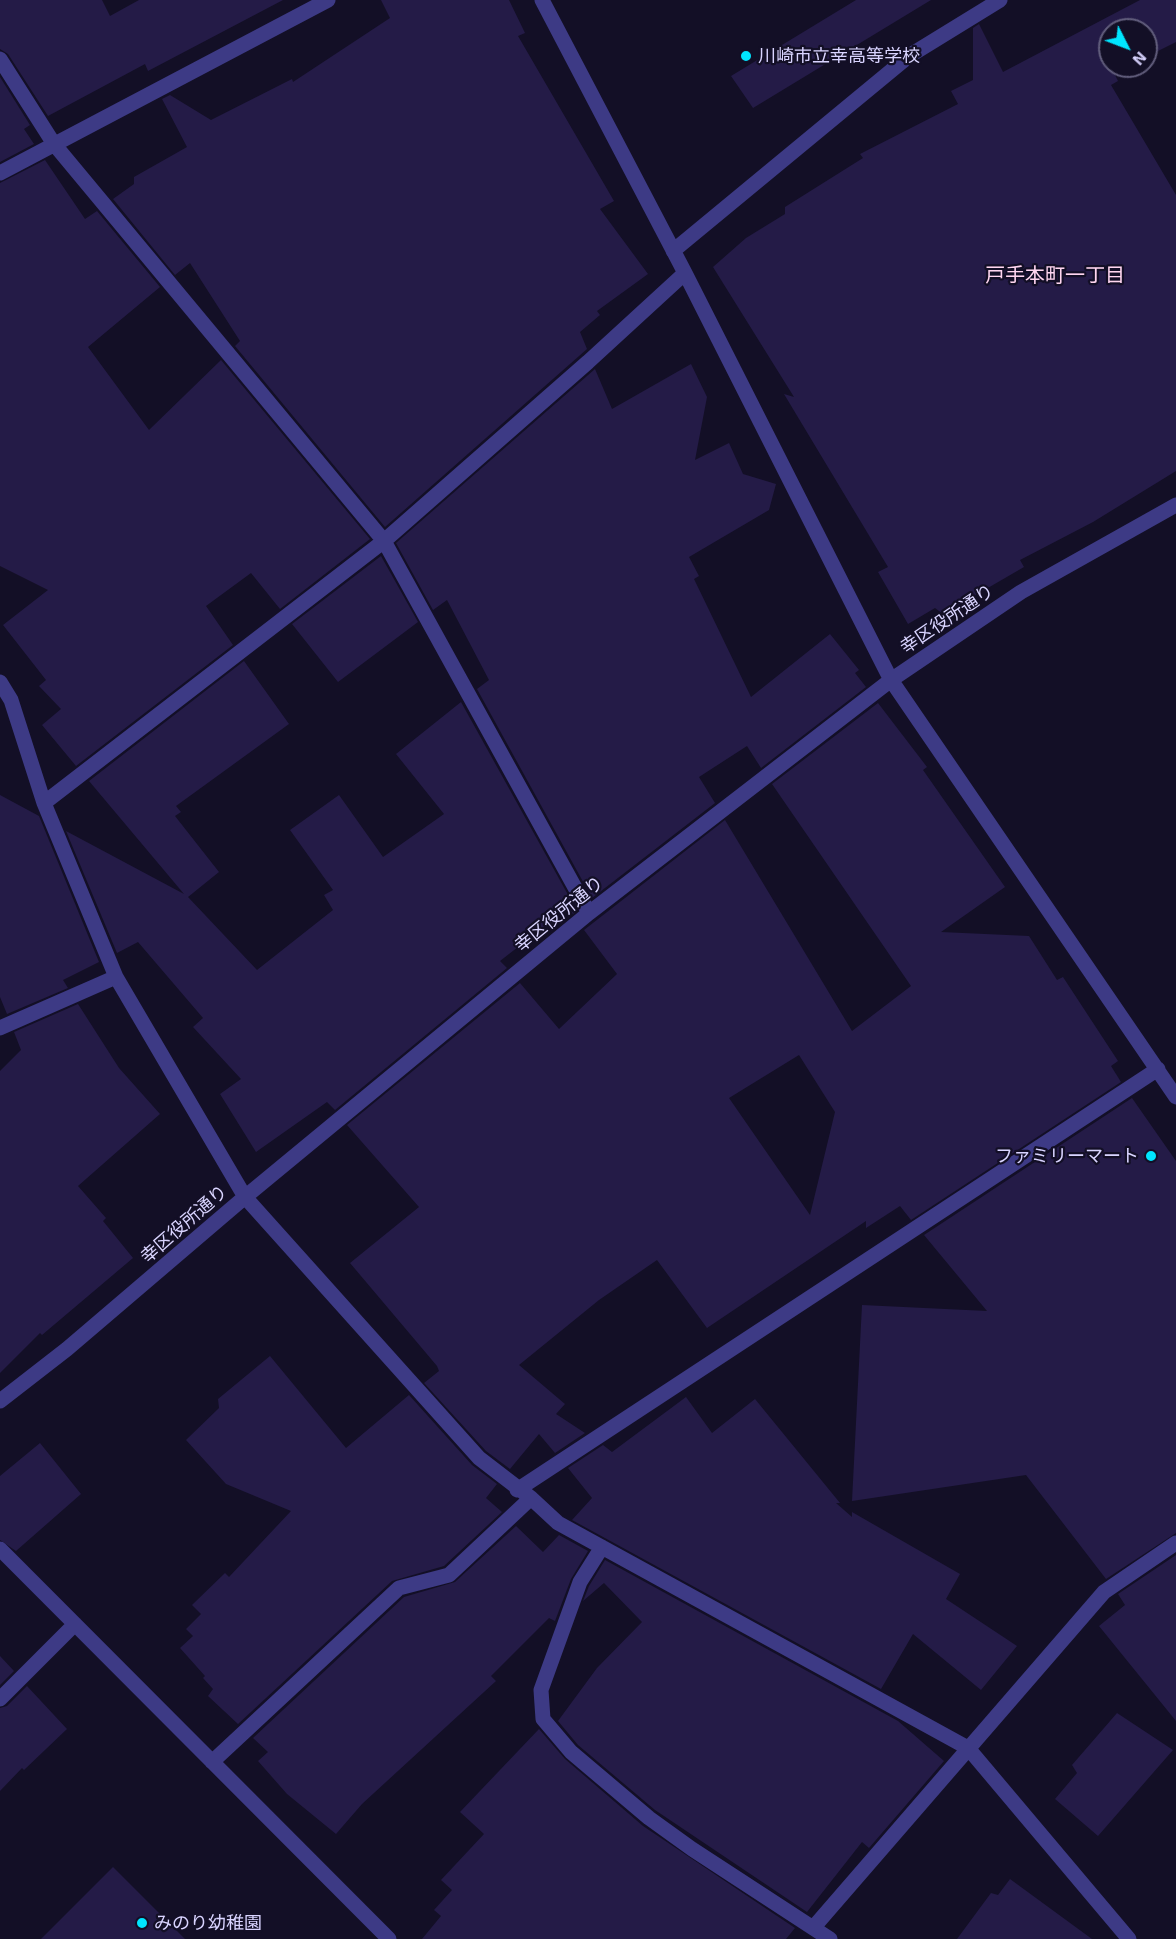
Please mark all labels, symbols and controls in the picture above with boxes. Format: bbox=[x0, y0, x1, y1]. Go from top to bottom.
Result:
north arrow bbox=[1098, 18, 1158, 78]
place label: 川崎市立幸高等学校 bbox=[758, 45, 920, 67]
text: N bbox=[1129, 48, 1151, 70]
marker: 川崎市立幸高等学校 bbox=[739, 49, 753, 63]
district label: 戸手本町一丁目 bbox=[985, 263, 1125, 287]
street label: 幸区役所通り bbox=[896, 580, 998, 658]
street label: 幸区役所通り bbox=[510, 872, 608, 956]
place label: ファミリーマート bbox=[995, 1145, 1139, 1167]
marker: ファミリーマート bbox=[1144, 1149, 1158, 1163]
street label: 幸区役所通り bbox=[136, 1180, 232, 1268]
place label: みのり幼稚園 bbox=[154, 1912, 262, 1934]
marker: みのり幼稚園 bbox=[135, 1916, 149, 1930]

